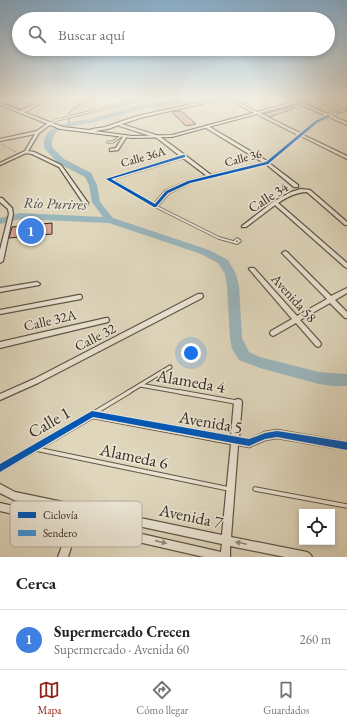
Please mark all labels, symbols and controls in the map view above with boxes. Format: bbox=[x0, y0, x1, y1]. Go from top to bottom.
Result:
search box bbox=[12, 12, 335, 56]
icon: search bbox=[26, 23, 48, 45]
text: Buscar aquí bbox=[58, 25, 125, 44]
street label: Calle 36A bbox=[119, 143, 168, 171]
street label: Calle 36 bbox=[223, 145, 263, 171]
street label: Calle 34 bbox=[245, 178, 292, 216]
water label: Río Purires bbox=[23, 192, 88, 214]
pin: 1 bbox=[18, 216, 44, 246]
street label: Avenida 58 bbox=[267, 269, 321, 326]
street label: Calle 32A bbox=[22, 305, 78, 335]
street label: Calle 32 bbox=[71, 319, 119, 355]
your location bbox=[181, 343, 201, 363]
street label: Alameda 4 bbox=[154, 364, 228, 398]
street label: Calle 1 bbox=[24, 401, 74, 443]
street label: Avenida 5 bbox=[176, 405, 245, 438]
street label: Alameda 6 bbox=[97, 438, 170, 474]
street label: Avenida 7 bbox=[156, 498, 226, 534]
legend bbox=[10, 501, 142, 547]
text: Ciclovía bbox=[43, 508, 78, 522]
map controls bbox=[299, 509, 335, 545]
button: locate bbox=[299, 509, 335, 545]
text: Sendero bbox=[43, 526, 78, 540]
one-way arrow bbox=[155, 540, 167, 546]
one-way arrow bbox=[235, 540, 247, 546]
text: Cerca bbox=[16, 572, 56, 594]
text: Supermercado Crecen bbox=[54, 622, 190, 641]
text: 1 bbox=[26, 631, 32, 648]
text: 260 m bbox=[300, 631, 331, 648]
text: Supermercado · Avenida 60 bbox=[54, 641, 189, 658]
tab: Mapa bbox=[37, 679, 61, 717]
tab: Cómo llegar bbox=[136, 679, 188, 717]
tab: Guardados bbox=[263, 679, 310, 717]

